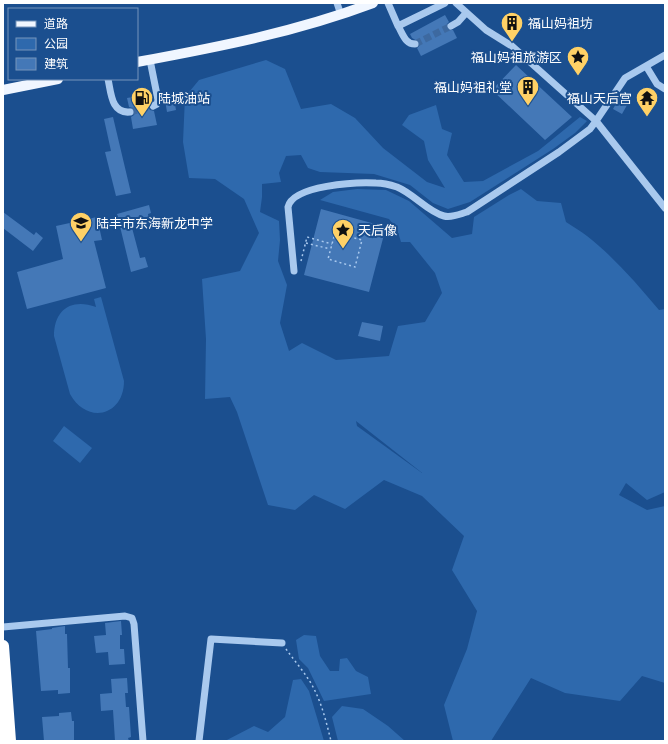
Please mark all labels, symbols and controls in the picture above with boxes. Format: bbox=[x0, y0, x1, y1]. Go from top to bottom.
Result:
legend bbox=[8, 8, 138, 80]
building icon: 福山妈祖坊 bbox=[499, 10, 525, 43]
place label: 福山妈祖坊 bbox=[528, 15, 593, 32]
text: 道路 bbox=[44, 16, 68, 32]
text: 公园 bbox=[44, 36, 68, 52]
place icon: 福山妈祖旅游区 bbox=[565, 44, 591, 77]
place label: 福山妈祖旅游区 bbox=[471, 49, 562, 66]
text: 建筑 bbox=[44, 56, 68, 72]
building icon: 福山妈祖礼堂 bbox=[515, 74, 541, 107]
place label: 福山妈祖礼堂 bbox=[434, 79, 512, 96]
fuel station icon: 陆城油站 bbox=[129, 85, 155, 118]
temple icon: 福山天后宫 bbox=[634, 85, 660, 118]
place label: 陆城油站 bbox=[158, 90, 210, 107]
place label: 福山天后宫 bbox=[567, 90, 632, 107]
school or university icon: 陆丰市东海新龙中学 bbox=[68, 210, 94, 243]
place label: 陆丰市东海新龙中学 bbox=[96, 215, 213, 232]
place icon: 天后像 bbox=[330, 217, 356, 250]
place label: 天后像 bbox=[358, 222, 397, 239]

